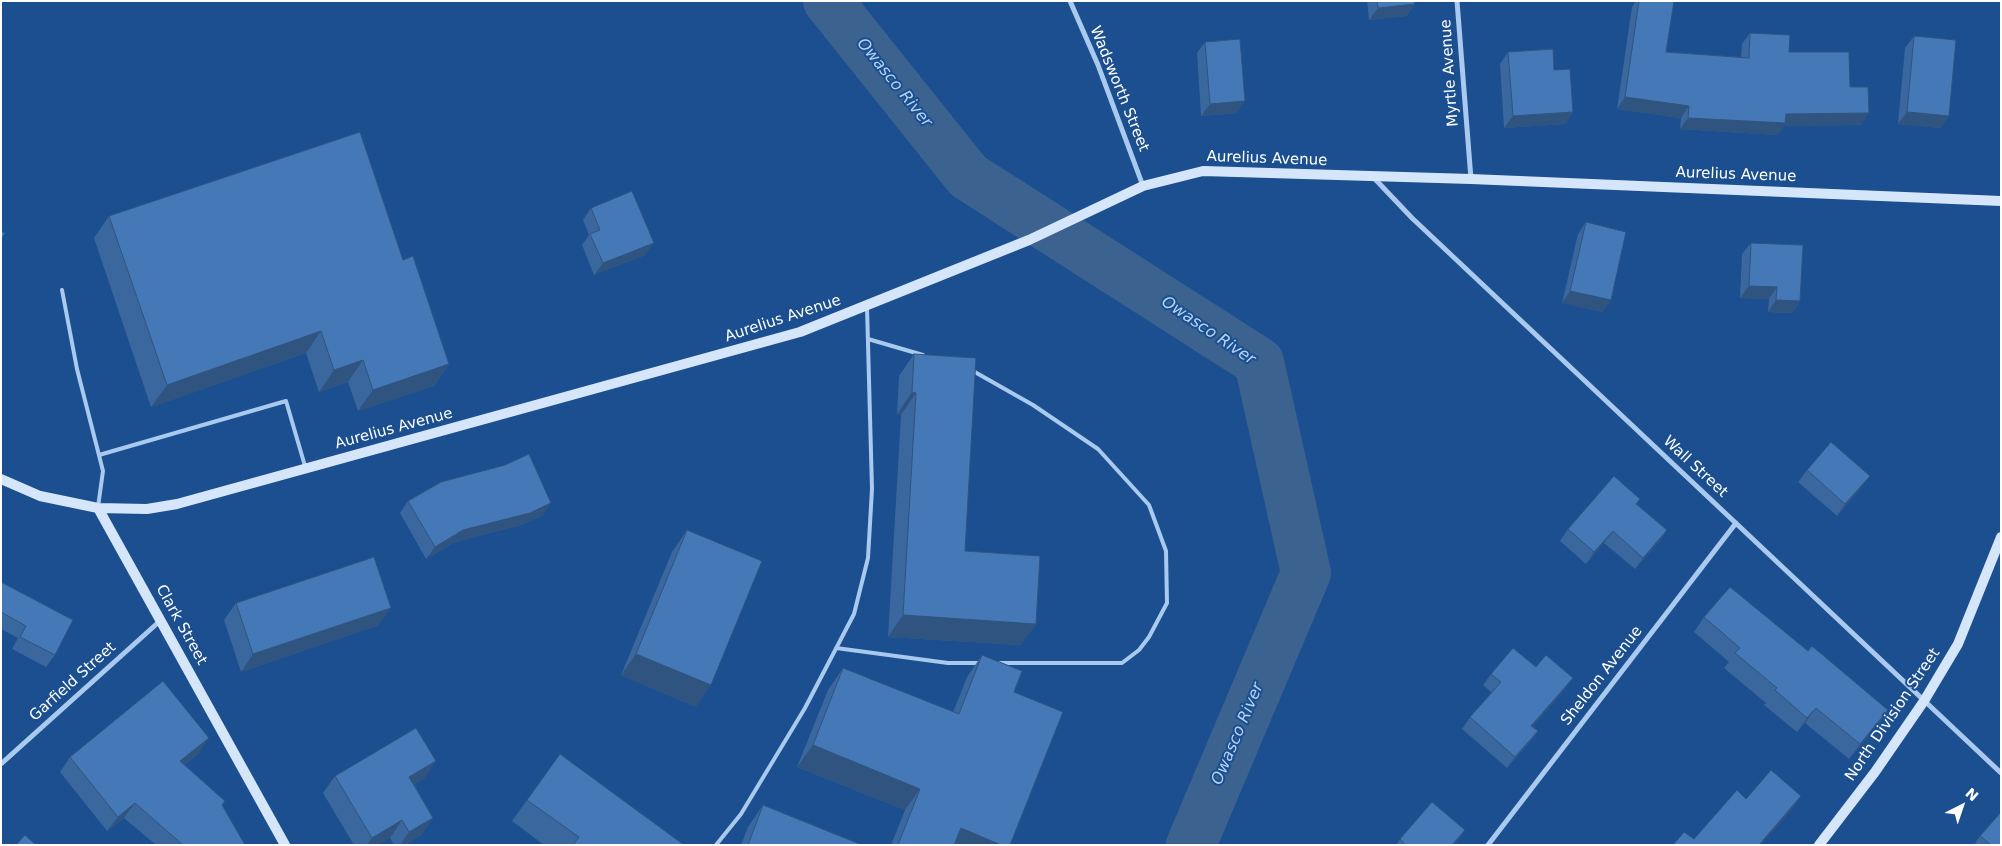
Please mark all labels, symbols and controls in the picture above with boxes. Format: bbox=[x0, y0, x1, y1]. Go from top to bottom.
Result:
street label: Myrtle Avenue bbox=[1437, 19, 1463, 127]
street label: Wadsworth Street bbox=[1086, 24, 1152, 154]
water label: Owasco River bbox=[852, 35, 936, 131]
street label: Aurelius Avenue bbox=[1206, 148, 1328, 170]
street label: Aurelius Avenue bbox=[1675, 164, 1797, 186]
street label: Aurelius Avenue bbox=[723, 292, 843, 346]
water label: Owasco River bbox=[1157, 293, 1259, 369]
street label: Aurelius Avenue bbox=[333, 405, 455, 453]
street label: Wall Street bbox=[1659, 433, 1731, 501]
street label: Clark Street bbox=[152, 582, 210, 668]
street label: Sheldon Avenue bbox=[1558, 623, 1646, 729]
street label: Garfield Street bbox=[26, 639, 120, 725]
street label: North Division Street bbox=[1842, 645, 1944, 785]
water label: Owasco River bbox=[1208, 680, 1268, 788]
north arrow bbox=[1937, 781, 1987, 831]
text: N bbox=[1962, 785, 1982, 805]

